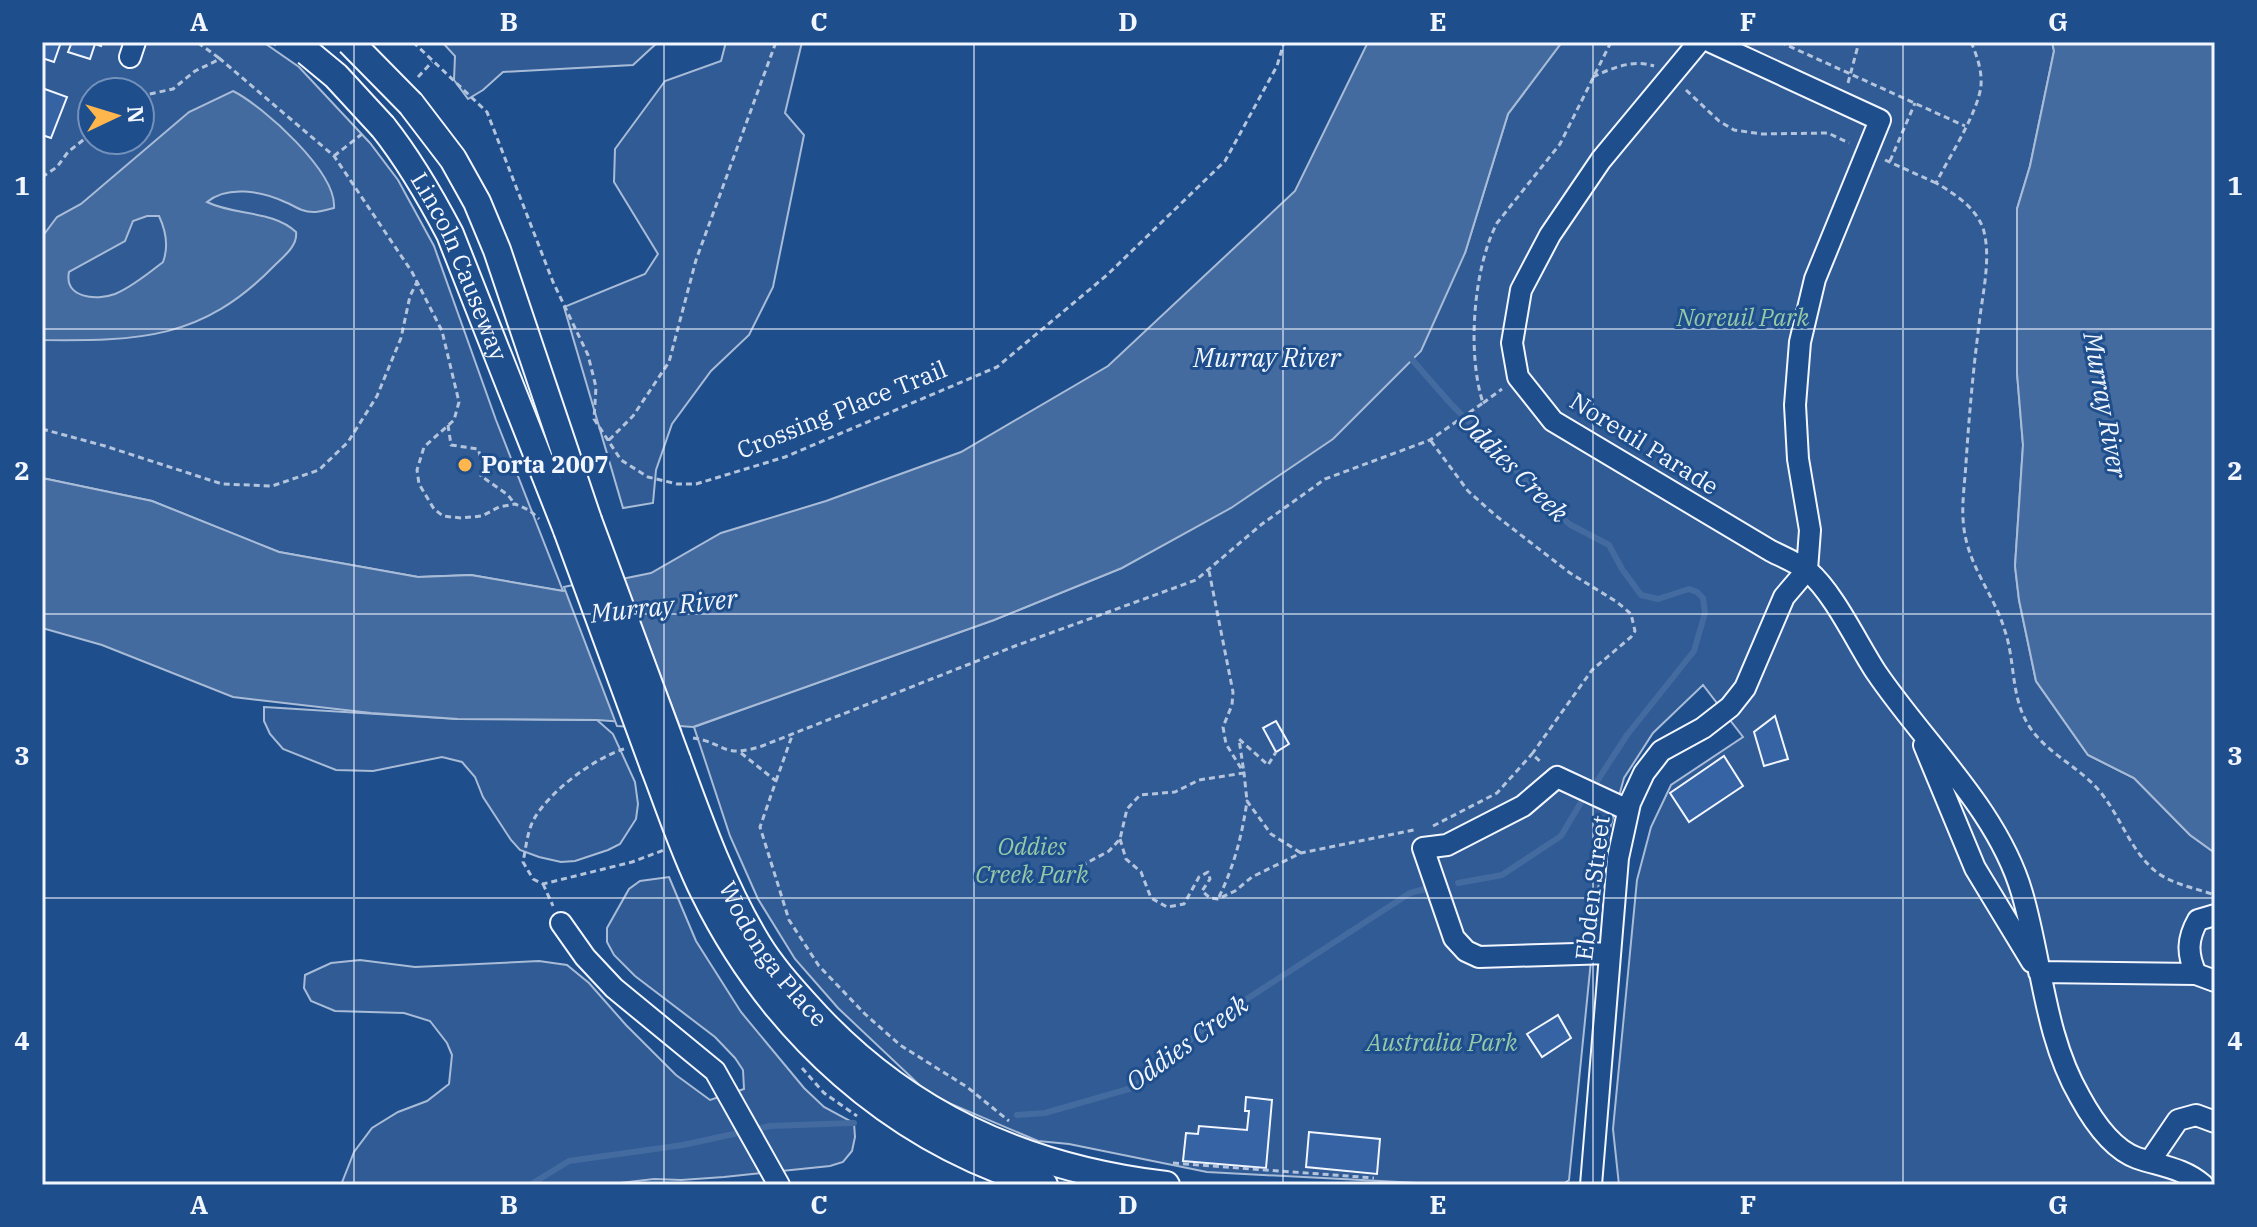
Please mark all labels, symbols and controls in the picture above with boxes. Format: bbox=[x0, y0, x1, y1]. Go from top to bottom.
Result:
text: A bbox=[190, 4, 208, 38]
text: B bbox=[500, 4, 518, 38]
text: C bbox=[810, 4, 828, 38]
text: D bbox=[1118, 4, 1138, 38]
text: E bbox=[1429, 4, 1447, 38]
text: F bbox=[1740, 4, 1756, 38]
text: G bbox=[2048, 4, 2068, 38]
north arrow bbox=[76, 76, 156, 156]
text: N bbox=[121, 105, 152, 124]
street label: Lincoln Causeway bbox=[404, 166, 516, 365]
text: 1 bbox=[14, 168, 30, 202]
text: 1 bbox=[2227, 168, 2243, 202]
park label: Noreuil Park bbox=[1676, 301, 1809, 333]
water label: Murray River bbox=[2076, 328, 2136, 481]
water label: Murray River bbox=[1192, 340, 1341, 374]
street label: Crossing Place Trail bbox=[732, 352, 951, 466]
street label: Noreuil Parade bbox=[1564, 385, 1725, 502]
water label: Oddies Creek bbox=[1451, 404, 1577, 529]
place label: Porta 2007 bbox=[481, 448, 609, 480]
text: 2 bbox=[14, 453, 30, 487]
text: 2 bbox=[2227, 453, 2243, 487]
marker: Porta 2007 bbox=[456, 456, 474, 474]
water label: Murray River bbox=[588, 580, 740, 630]
text: 3 bbox=[14, 738, 30, 772]
text: 3 bbox=[2227, 738, 2243, 772]
street label: Ebden Street bbox=[1567, 814, 1617, 962]
park label: Oddies Creek Park bbox=[975, 830, 1089, 890]
street label: Wodonga Place bbox=[712, 876, 835, 1033]
water label: Oddies Creek bbox=[1118, 986, 1255, 1098]
text: 4 bbox=[14, 1023, 30, 1057]
text: 4 bbox=[2227, 1023, 2243, 1057]
park label: Australia Park bbox=[1365, 1026, 1518, 1058]
text: A bbox=[190, 1187, 208, 1221]
text: B bbox=[500, 1187, 518, 1221]
text: C bbox=[810, 1187, 828, 1221]
text: D bbox=[1118, 1187, 1138, 1221]
text: E bbox=[1429, 1187, 1447, 1221]
text: F bbox=[1740, 1187, 1756, 1221]
text: G bbox=[2048, 1187, 2068, 1221]

